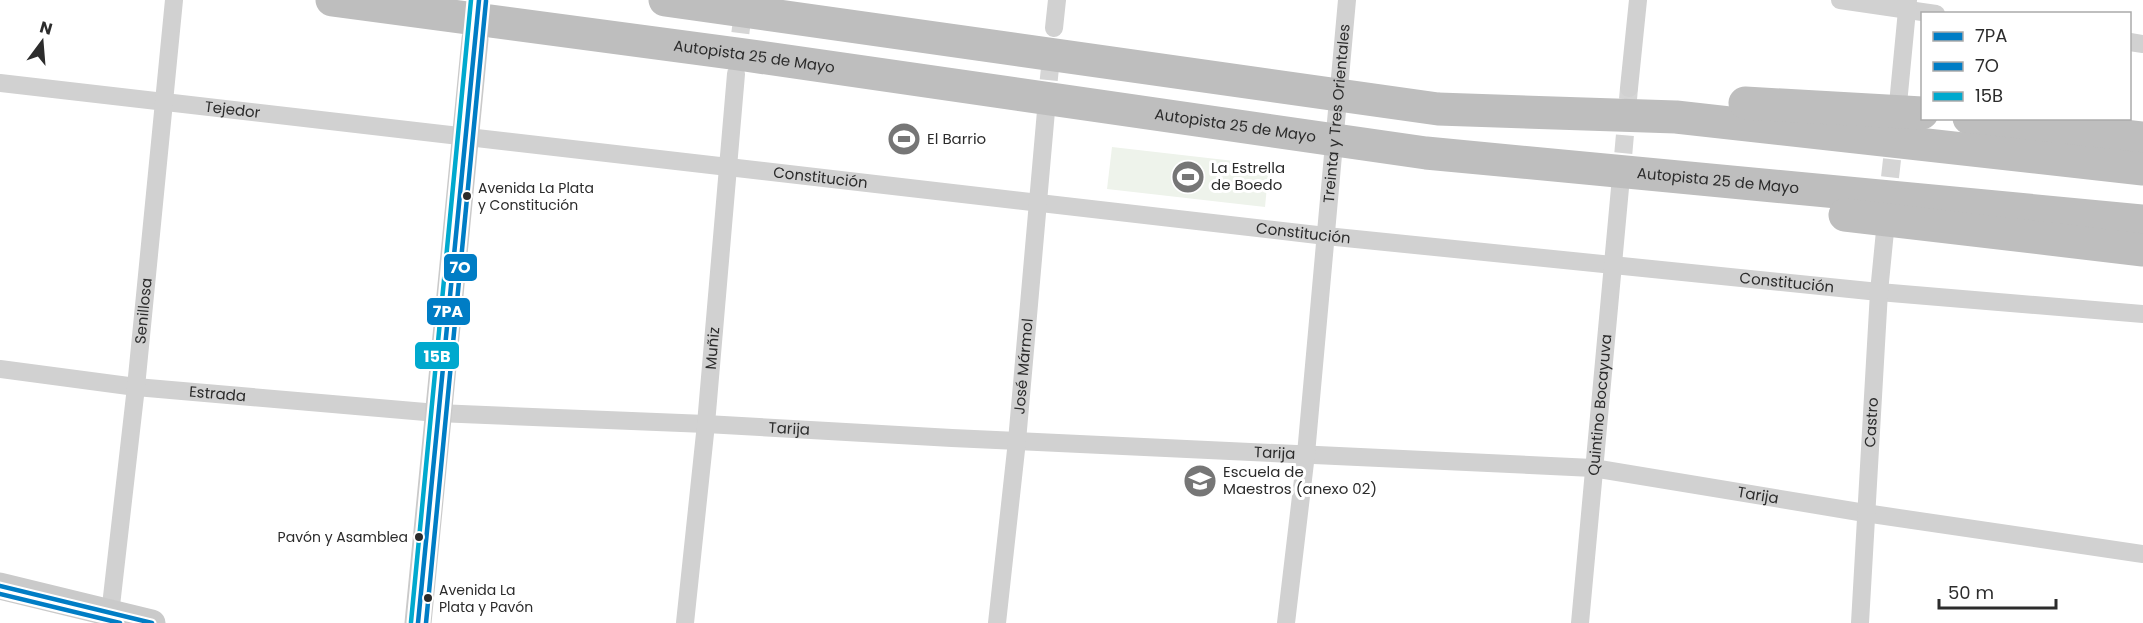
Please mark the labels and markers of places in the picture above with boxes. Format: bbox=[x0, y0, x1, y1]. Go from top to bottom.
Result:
sports icon: El Barrio bbox=[886, 121, 922, 157]
place label: El Barrio bbox=[927, 128, 986, 149]
place label: La Estrella de Boedo bbox=[1211, 157, 1285, 195]
sports icon: La Estrella de Boedo bbox=[1170, 159, 1206, 195]
place label: Avenida La Plata y Constitución bbox=[478, 178, 594, 215]
marker: Avenida La Plata y Constitución bbox=[461, 190, 473, 202]
place label: Escuela de Maestros (anexo 02) bbox=[1223, 461, 1377, 499]
school or university icon: Escuela de Maestros (anexo 02) bbox=[1182, 463, 1218, 499]
place label: Pavón y Asamblea bbox=[278, 527, 408, 547]
marker: Pavón y Asamblea bbox=[413, 531, 425, 543]
place label: Avenida La Plata y Pavón bbox=[439, 580, 533, 617]
marker: Avenida La Plata y Pavón bbox=[422, 592, 434, 604]

